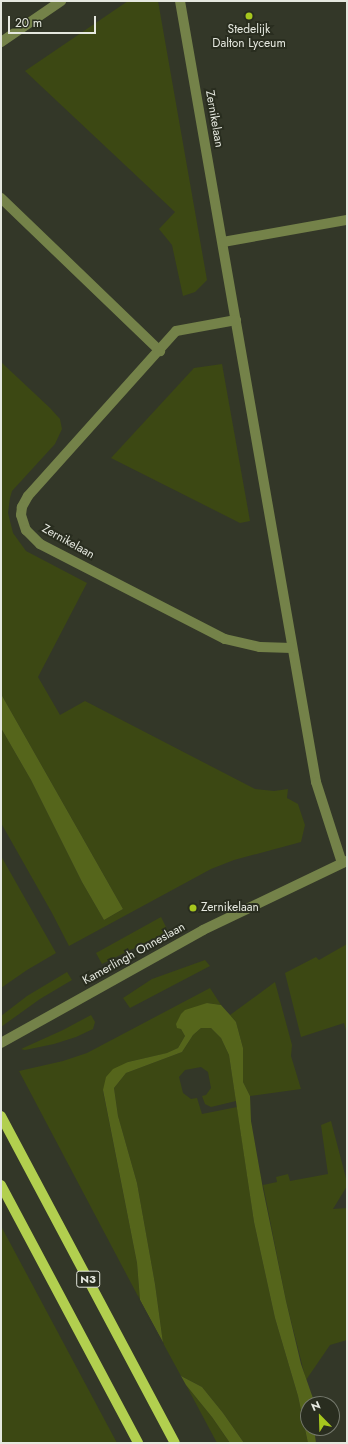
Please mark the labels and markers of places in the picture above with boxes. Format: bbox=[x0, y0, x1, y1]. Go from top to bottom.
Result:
marker: Stedelijk Dalton Lyceum bbox=[244, 11, 254, 21]
place label: Stedelijk Dalton Lyceum bbox=[212, 23, 286, 51]
place label: Zernikelaan bbox=[201, 901, 259, 915]
marker: Zernikelaan bbox=[188, 903, 198, 913]

